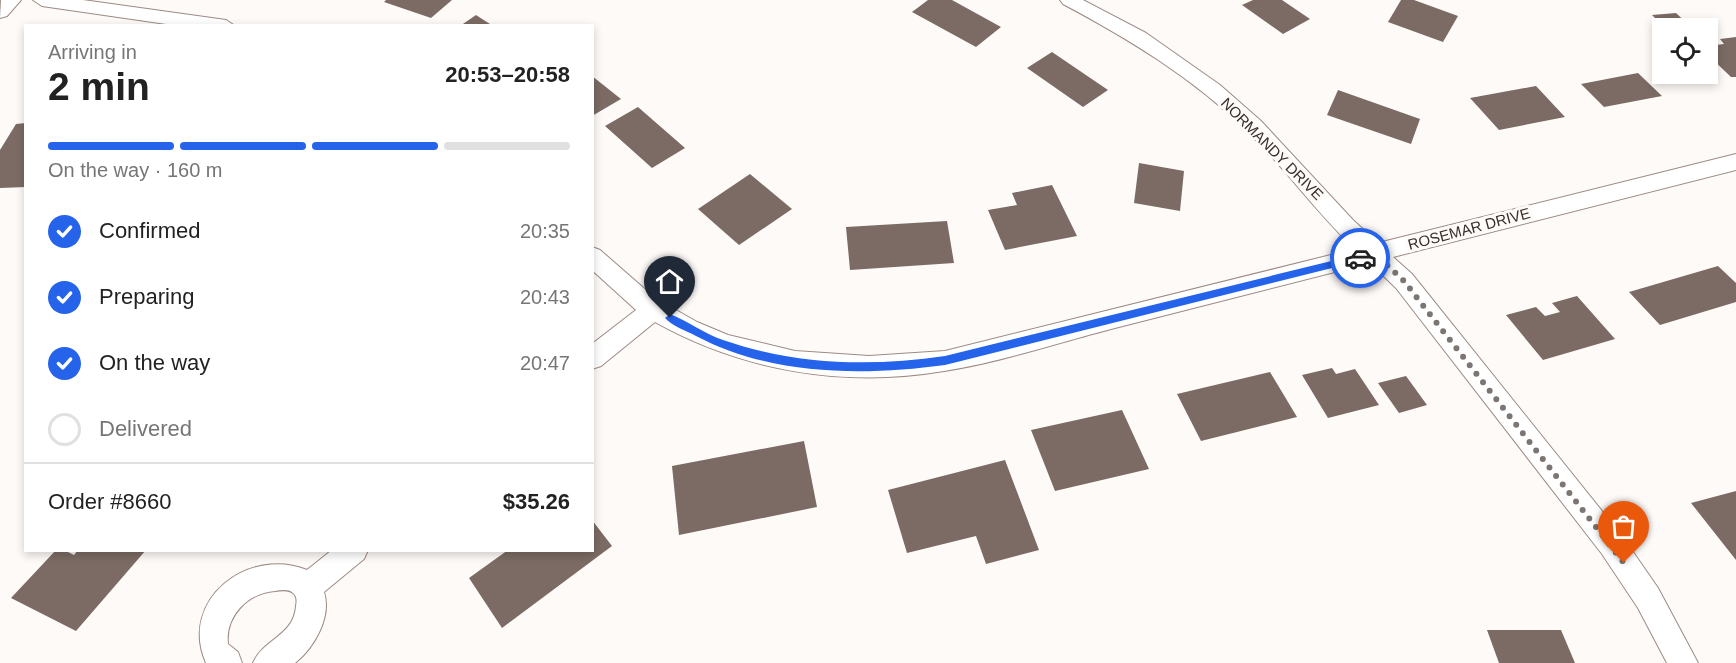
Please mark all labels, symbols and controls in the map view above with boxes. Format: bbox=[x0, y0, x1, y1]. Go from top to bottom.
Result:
map controls bbox=[1652, 18, 1718, 84]
button: locate bbox=[1652, 18, 1718, 84]
text: Arriving in bbox=[48, 41, 137, 63]
text: 20:53–20:58 bbox=[445, 62, 570, 87]
text: 2 min bbox=[48, 65, 150, 108]
street label: NORMANDY DRIVE bbox=[1218, 94, 1327, 203]
text: On the way · 160 m bbox=[48, 159, 223, 181]
street label: ROSEMAR DRIVE bbox=[1406, 204, 1532, 253]
icon: check bbox=[48, 215, 81, 248]
text: Confirmed bbox=[99, 218, 200, 243]
text: 20:35 bbox=[520, 220, 570, 242]
courier bbox=[1330, 228, 1390, 288]
icon: car bbox=[1344, 242, 1377, 275]
pin bbox=[644, 256, 695, 318]
icon: home bbox=[653, 265, 686, 298]
icon: check bbox=[48, 281, 81, 314]
text: Preparing bbox=[99, 284, 194, 309]
text: 20:43 bbox=[520, 286, 570, 308]
icon: check bbox=[48, 347, 81, 380]
text: On the way bbox=[99, 350, 210, 375]
text: 20:47 bbox=[520, 352, 570, 374]
text: Delivered bbox=[99, 416, 192, 441]
text: Order #8660 bbox=[48, 489, 172, 514]
text: $35.26 bbox=[503, 489, 570, 514]
pin bbox=[1598, 501, 1649, 563]
icon: bag bbox=[1607, 510, 1640, 543]

